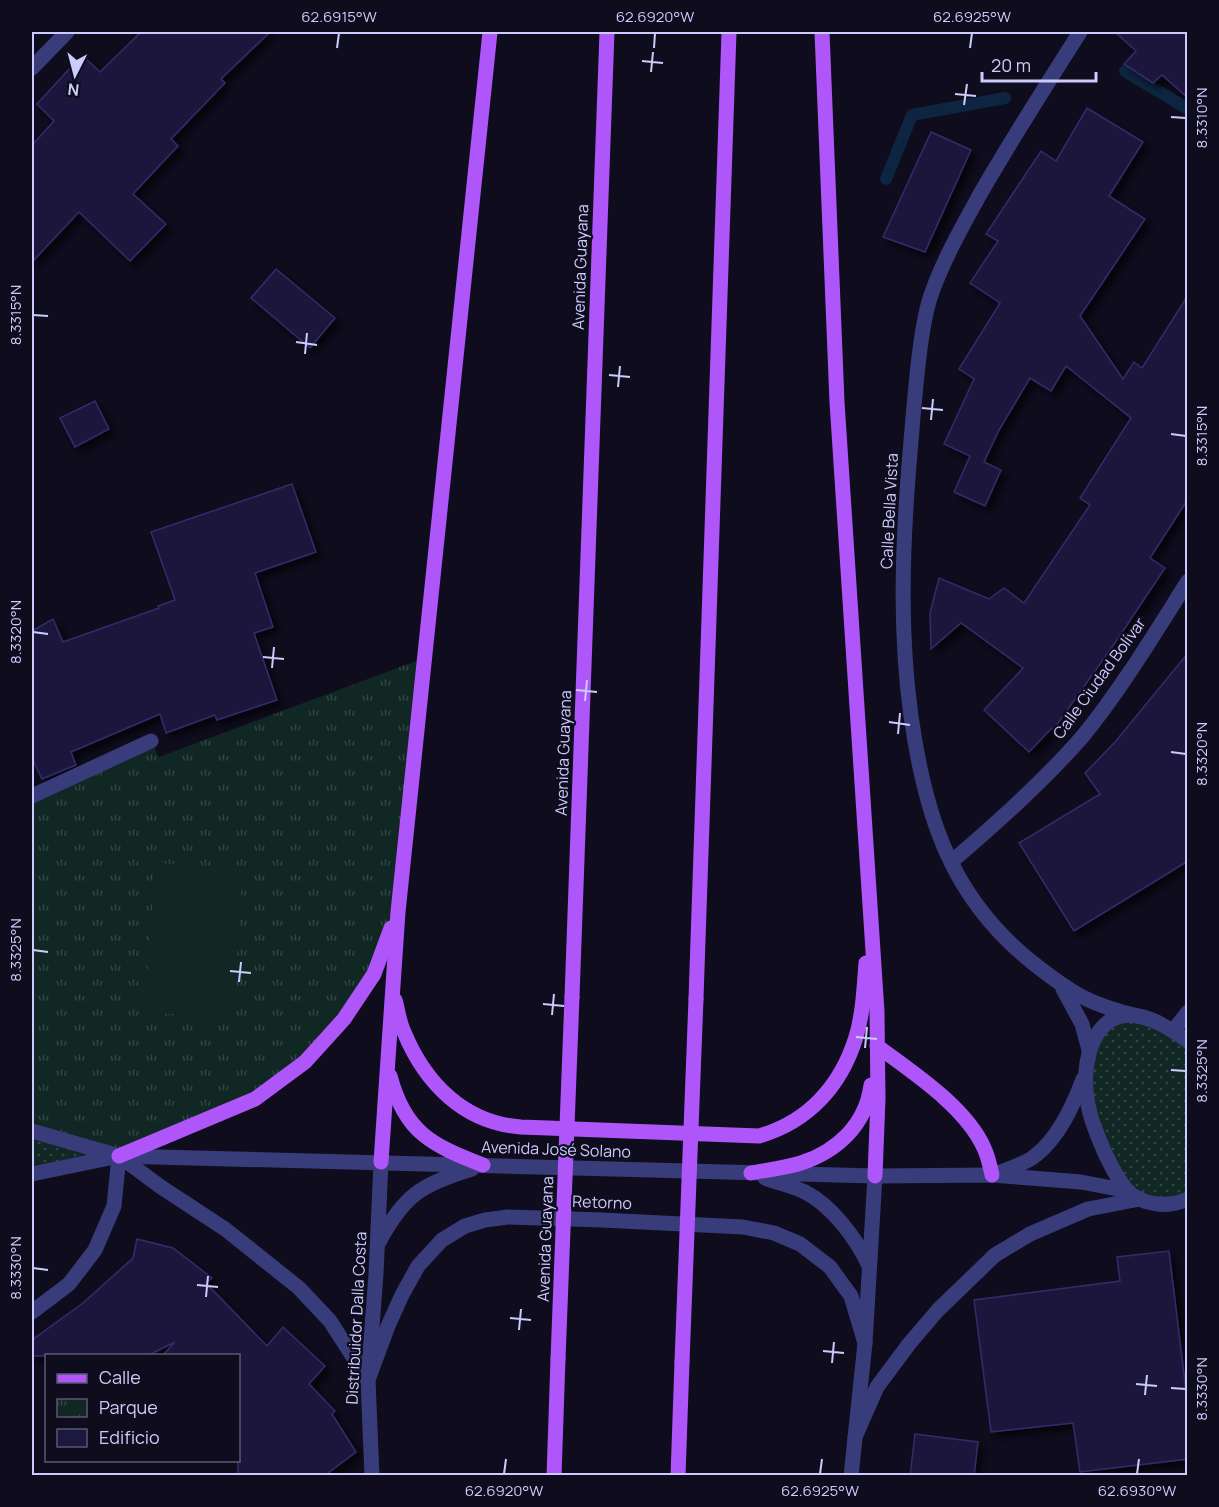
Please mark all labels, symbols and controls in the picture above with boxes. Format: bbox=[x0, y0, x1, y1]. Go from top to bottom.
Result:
text: 62.6915°W bbox=[301, 6, 377, 27]
text: 62.6920°W bbox=[616, 6, 694, 27]
text: 62.6925°W bbox=[933, 6, 1011, 27]
north arrow bbox=[45, 45, 105, 105]
scale bar bbox=[982, 45, 1096, 83]
text: 20 m bbox=[991, 53, 1031, 77]
text: N bbox=[67, 78, 80, 101]
text: 8.3310°N bbox=[1191, 87, 1212, 149]
street label: Avenida Guayana bbox=[567, 204, 593, 330]
text: 8.3315°N bbox=[5, 285, 26, 345]
text: 8.3315°N bbox=[1191, 406, 1212, 466]
street label: Calle Bella Vista bbox=[875, 453, 903, 569]
text: 8.3320°N bbox=[5, 600, 26, 664]
street label: Calle Ciudad Bolívar bbox=[1047, 613, 1151, 743]
street label: Avenida Guayana bbox=[550, 690, 576, 816]
text: 8.3320°N bbox=[1191, 722, 1212, 786]
text: 8.3325°N bbox=[5, 918, 26, 982]
text: 8.3325°N bbox=[1191, 1039, 1212, 1103]
street label: Avenida José Solano bbox=[481, 1135, 631, 1163]
street label: Avenida Guayana bbox=[532, 1176, 558, 1302]
street label: Retorno bbox=[572, 1190, 632, 1214]
street label: Distribuidor Dalla Costa bbox=[340, 1231, 372, 1405]
text: 8.3330°N bbox=[5, 1236, 26, 1300]
legend bbox=[45, 1354, 240, 1462]
text: 8.3330°N bbox=[1191, 1357, 1212, 1421]
text: Calle bbox=[99, 1365, 141, 1389]
text: Parque bbox=[99, 1395, 158, 1419]
text: Edificio bbox=[99, 1425, 160, 1449]
text: 62.6920°W bbox=[465, 1480, 543, 1501]
text: 62.6925°W bbox=[781, 1480, 859, 1501]
text: 62.6930°W bbox=[1098, 1480, 1176, 1501]

